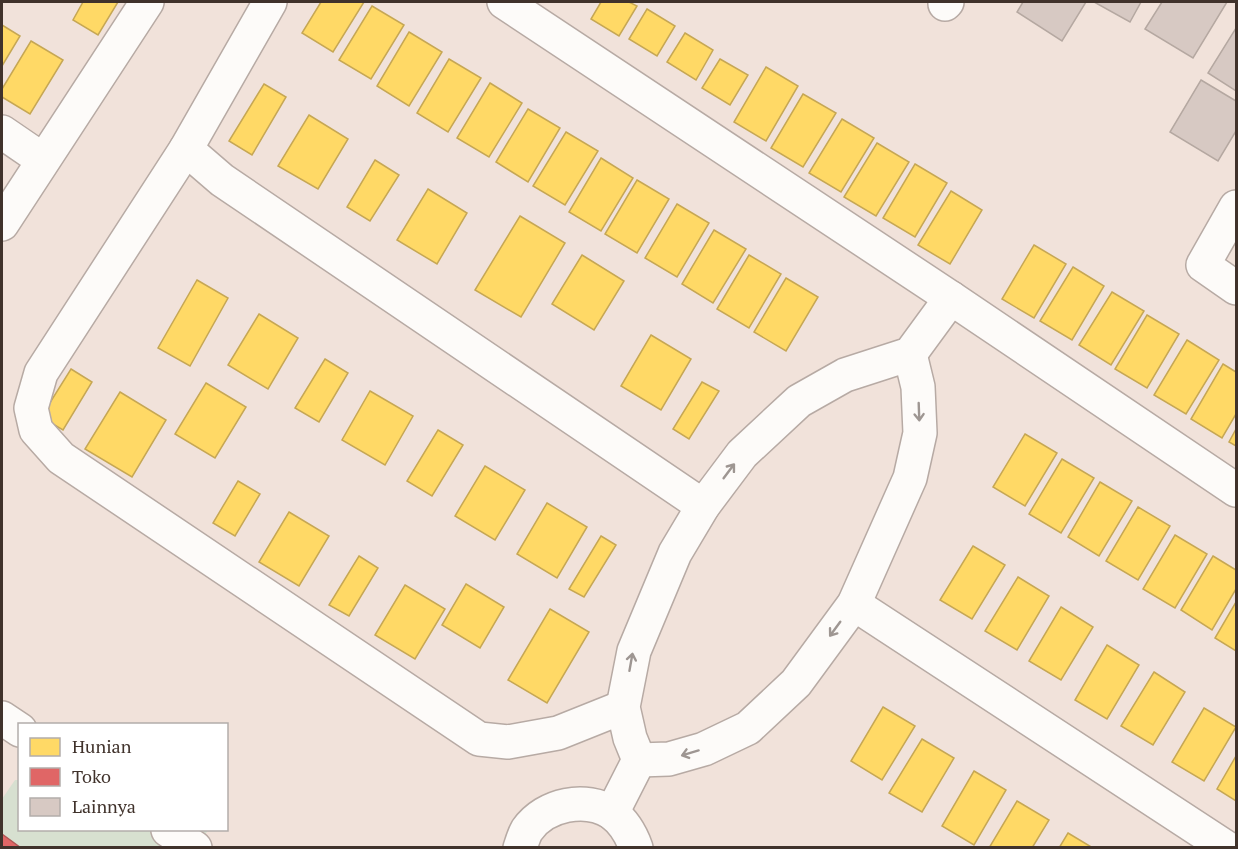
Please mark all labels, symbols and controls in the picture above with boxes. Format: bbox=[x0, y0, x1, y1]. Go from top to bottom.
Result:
one-way arrow bbox=[914, 401, 925, 421]
one-way arrow bbox=[723, 464, 735, 480]
one-way arrow bbox=[829, 621, 841, 637]
one-way arrow bbox=[626, 653, 637, 673]
legend bbox=[18, 723, 228, 831]
text: Hunian bbox=[72, 734, 132, 758]
one-way arrow bbox=[681, 748, 700, 759]
text: Toko bbox=[72, 764, 111, 788]
text: Lainnya bbox=[72, 794, 136, 818]

